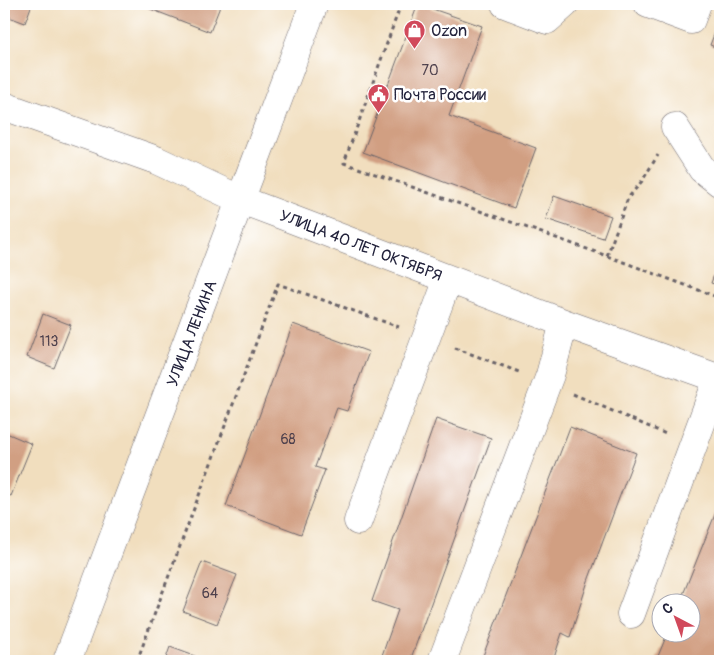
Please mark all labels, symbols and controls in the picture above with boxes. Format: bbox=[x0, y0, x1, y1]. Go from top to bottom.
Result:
shop icon: Ozon bbox=[403, 18, 427, 49]
place label: Ozon bbox=[431, 21, 467, 41]
house number: 70 bbox=[422, 62, 438, 79]
public building icon: Почта России bbox=[366, 82, 390, 113]
place label: Почта России bbox=[394, 85, 486, 105]
street label: УЛИЦА 40 ЛЕТ ОКТЯБРЯ bbox=[277, 206, 445, 286]
street label: УЛИЦА ЛЕНИНА bbox=[162, 277, 221, 389]
house number: 113 bbox=[40, 333, 59, 350]
house number: 68 bbox=[280, 431, 296, 448]
house number: 64 bbox=[202, 585, 218, 602]
north arrow bbox=[652, 592, 702, 642]
text: С bbox=[659, 599, 677, 618]

